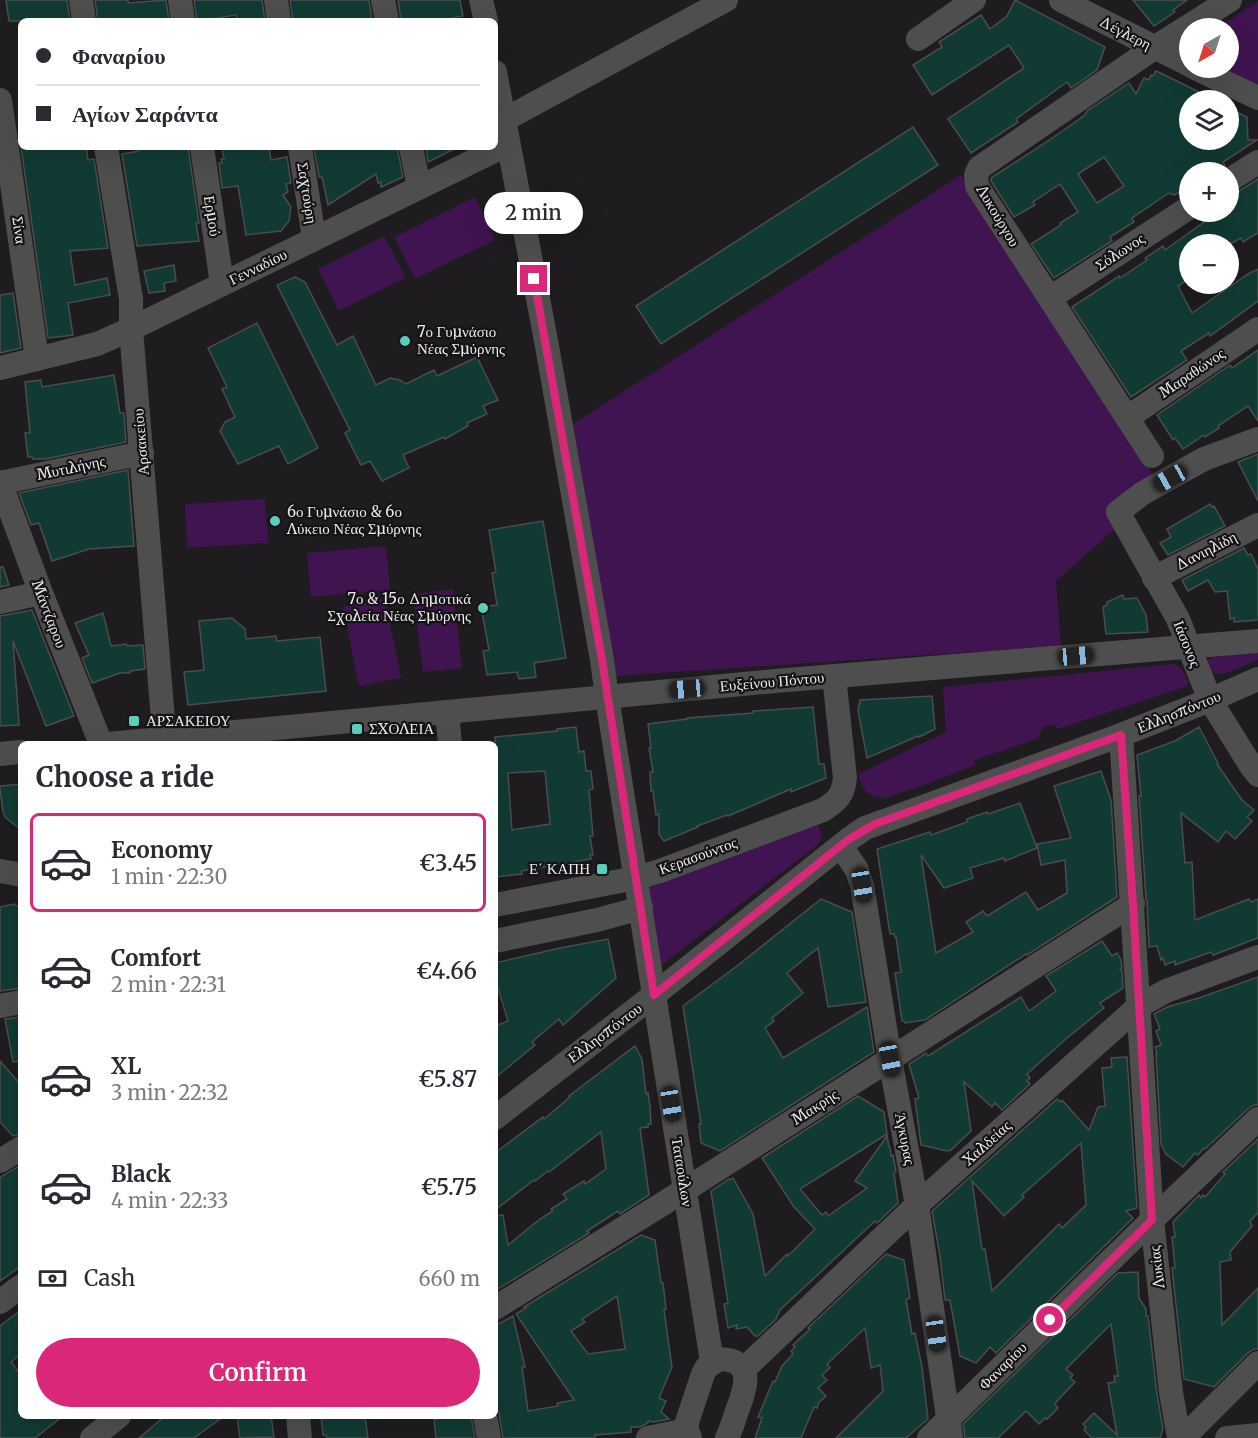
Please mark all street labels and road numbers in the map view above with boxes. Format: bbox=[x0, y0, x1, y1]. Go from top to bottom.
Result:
street label: Δέγλερη bbox=[1096, 11, 1155, 54]
street label: Σαχτούρη bbox=[293, 161, 322, 225]
street label: Λυκούργου bbox=[972, 181, 1024, 250]
street label: Ερμού bbox=[200, 194, 225, 238]
street label: Σίνα bbox=[8, 215, 31, 245]
street label: Σόλωνος bbox=[1091, 229, 1148, 275]
street label: Γενναδίου bbox=[226, 244, 290, 289]
street label: Μαραθώνος bbox=[1155, 344, 1228, 402]
street label: Αρσακείου bbox=[128, 408, 153, 476]
street label: Μυτιλήνης bbox=[35, 451, 107, 484]
street label: Δανιηλίδη bbox=[1172, 527, 1240, 574]
street label: Μάντζαρου bbox=[28, 577, 71, 651]
street label: Ιάσονος bbox=[1170, 618, 1205, 670]
street label: Ευξείνου Πόντου bbox=[719, 667, 825, 696]
street label: Ελλησπόντου bbox=[1134, 686, 1223, 737]
street label: Κερασούντος bbox=[656, 833, 740, 878]
street label: Ελλησπόντου bbox=[564, 998, 646, 1067]
street label: Μακρής bbox=[788, 1085, 842, 1129]
street label: Άγκυρας bbox=[891, 1111, 920, 1167]
street label: Χαλδείας bbox=[959, 1116, 1015, 1169]
street label: Ταταούλων bbox=[668, 1136, 697, 1208]
street label: Λυκίας bbox=[1144, 1245, 1169, 1290]
street label: Φαναρίου bbox=[975, 1338, 1031, 1394]

